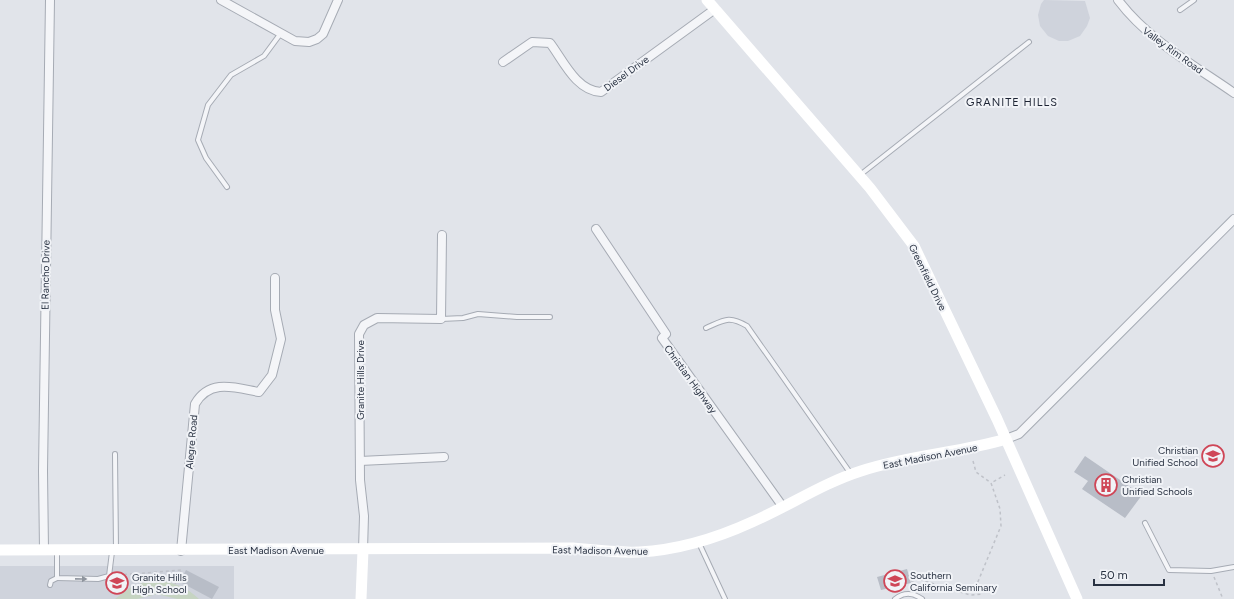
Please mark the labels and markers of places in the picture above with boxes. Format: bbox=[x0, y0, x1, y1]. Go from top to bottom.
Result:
school or university icon: Christian Unified School bbox=[1200, 443, 1226, 469]
place label: Christian Unified School bbox=[1132, 444, 1198, 469]
building icon: Christian Unified Schools bbox=[1093, 472, 1119, 498]
place label: Christian Unified Schools bbox=[1122, 473, 1193, 498]
school or university icon: Southern California Seminary bbox=[882, 568, 908, 594]
place label: Southern California Seminary bbox=[910, 569, 998, 594]
school or university icon: Granite Hills High School bbox=[104, 570, 130, 596]
place label: Granite Hills High School bbox=[132, 571, 187, 596]

